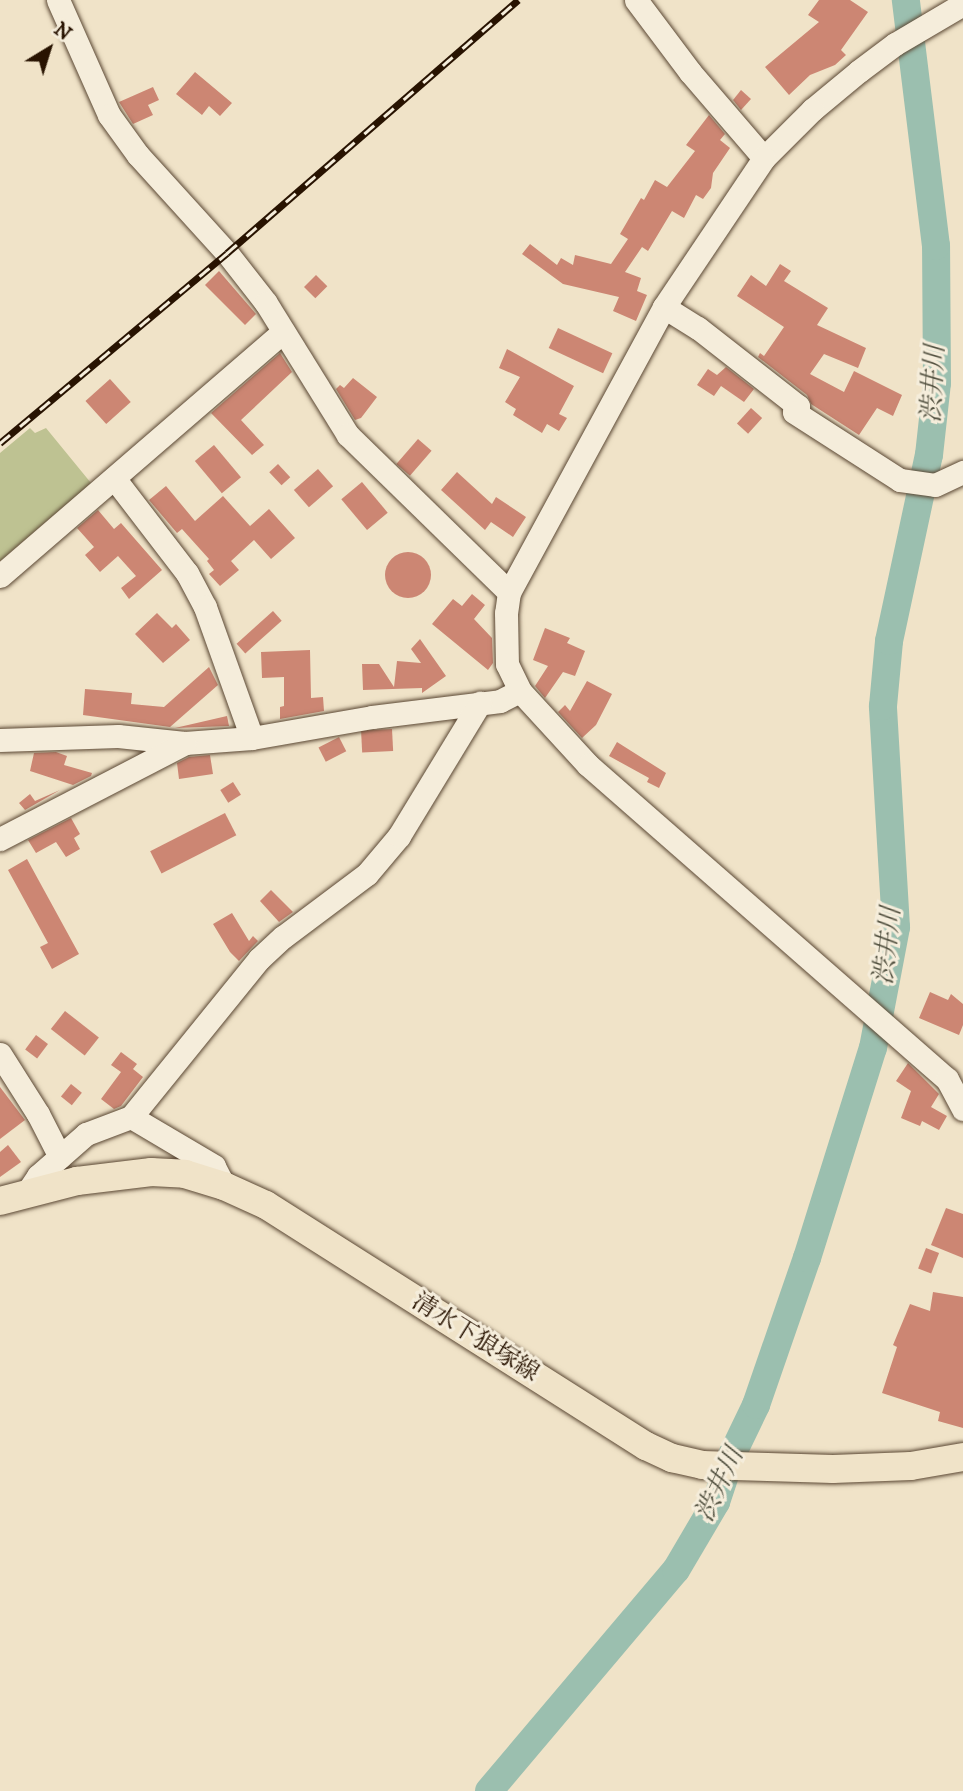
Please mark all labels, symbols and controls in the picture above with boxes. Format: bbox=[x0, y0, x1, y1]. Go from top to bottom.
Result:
north arrow bbox=[14, 14, 84, 84]
text: N bbox=[49, 18, 75, 46]
water label: 渋井川 bbox=[916, 344, 952, 424]
water label: 渋井川 bbox=[868, 906, 908, 986]
street label: 清水下狼塚線 bbox=[406, 1288, 544, 1388]
water label: 渋井川 bbox=[689, 1443, 751, 1527]

